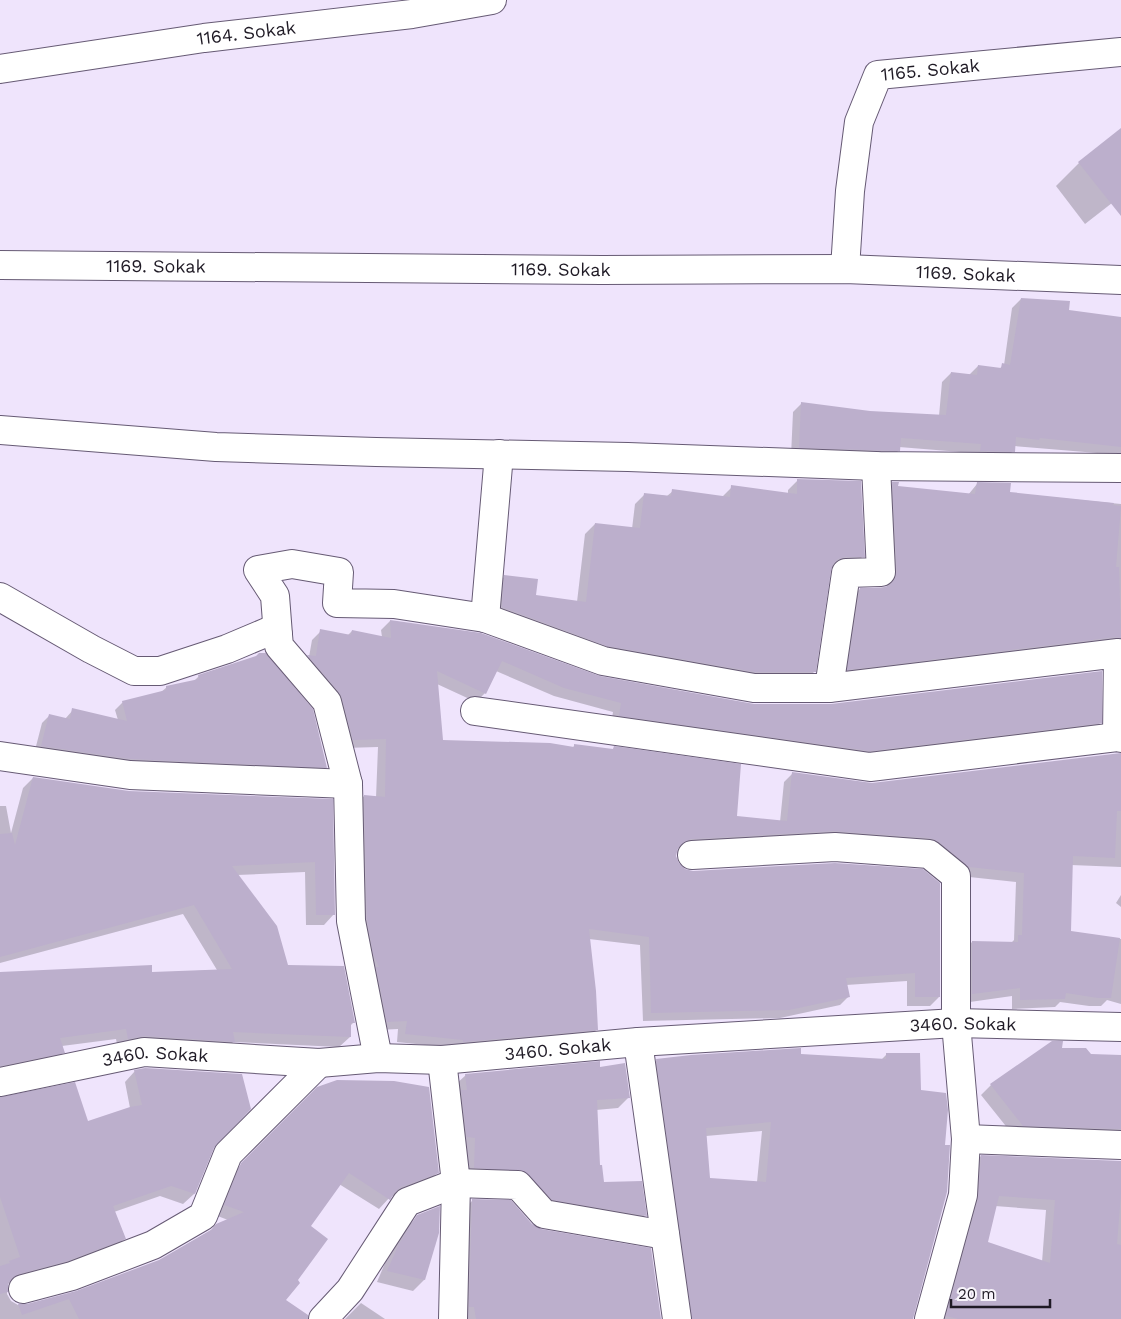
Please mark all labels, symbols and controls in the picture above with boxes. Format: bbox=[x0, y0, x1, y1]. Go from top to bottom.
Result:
street label: 1164. Sokak bbox=[195, 16, 297, 49]
street label: 1165. Sokak bbox=[880, 54, 981, 85]
street label: 1169. Sokak bbox=[106, 255, 206, 277]
street label: 1169. Sokak bbox=[511, 258, 611, 280]
street label: 1169. Sokak bbox=[916, 261, 1016, 286]
street label: 3460. Sokak bbox=[909, 1012, 1017, 1036]
street label: 3460. Sokak bbox=[504, 1034, 612, 1064]
street label: 3460. Sokak bbox=[100, 1041, 209, 1070]
scale bar bbox=[951, 1276, 1050, 1308]
text: 20 m bbox=[958, 1285, 996, 1303]

